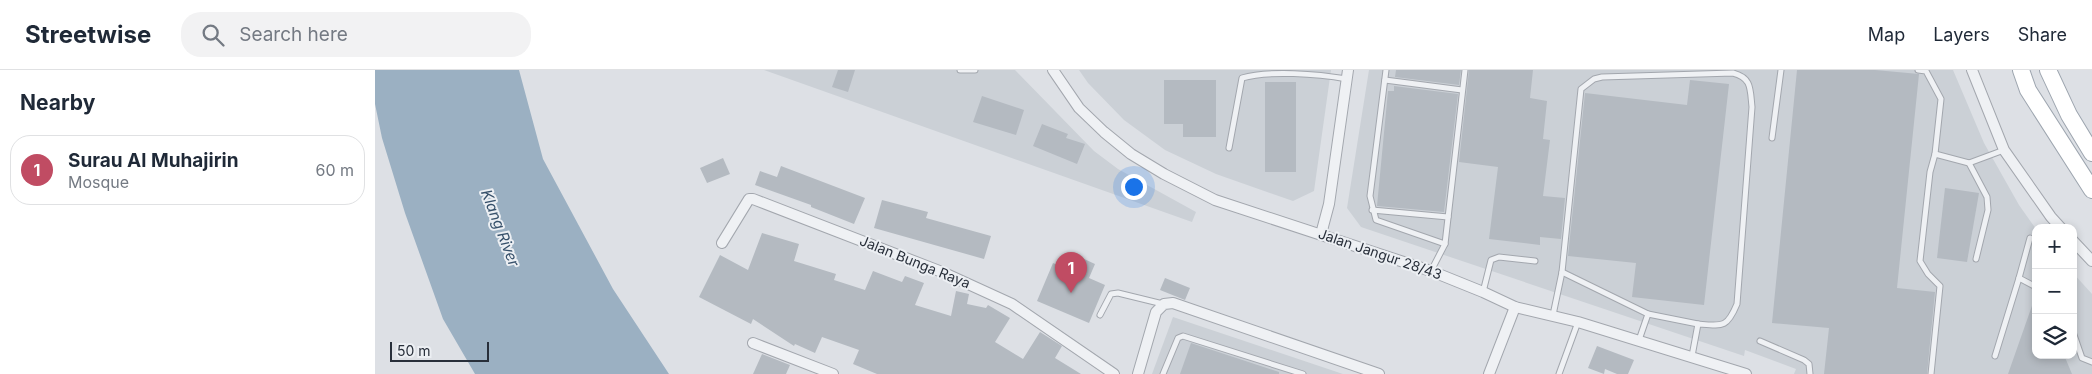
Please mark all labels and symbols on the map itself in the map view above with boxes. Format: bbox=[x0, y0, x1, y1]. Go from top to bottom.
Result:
your location bbox=[1121, 174, 1147, 200]
water label: Klang River bbox=[477, 187, 524, 269]
street label: Jalan Jangur 28/43 bbox=[1316, 224, 1444, 283]
street label: Jalan Bunga Raya bbox=[857, 232, 973, 291]
pin: 1 bbox=[1055, 252, 1087, 293]
scale bar bbox=[390, 339, 489, 362]

